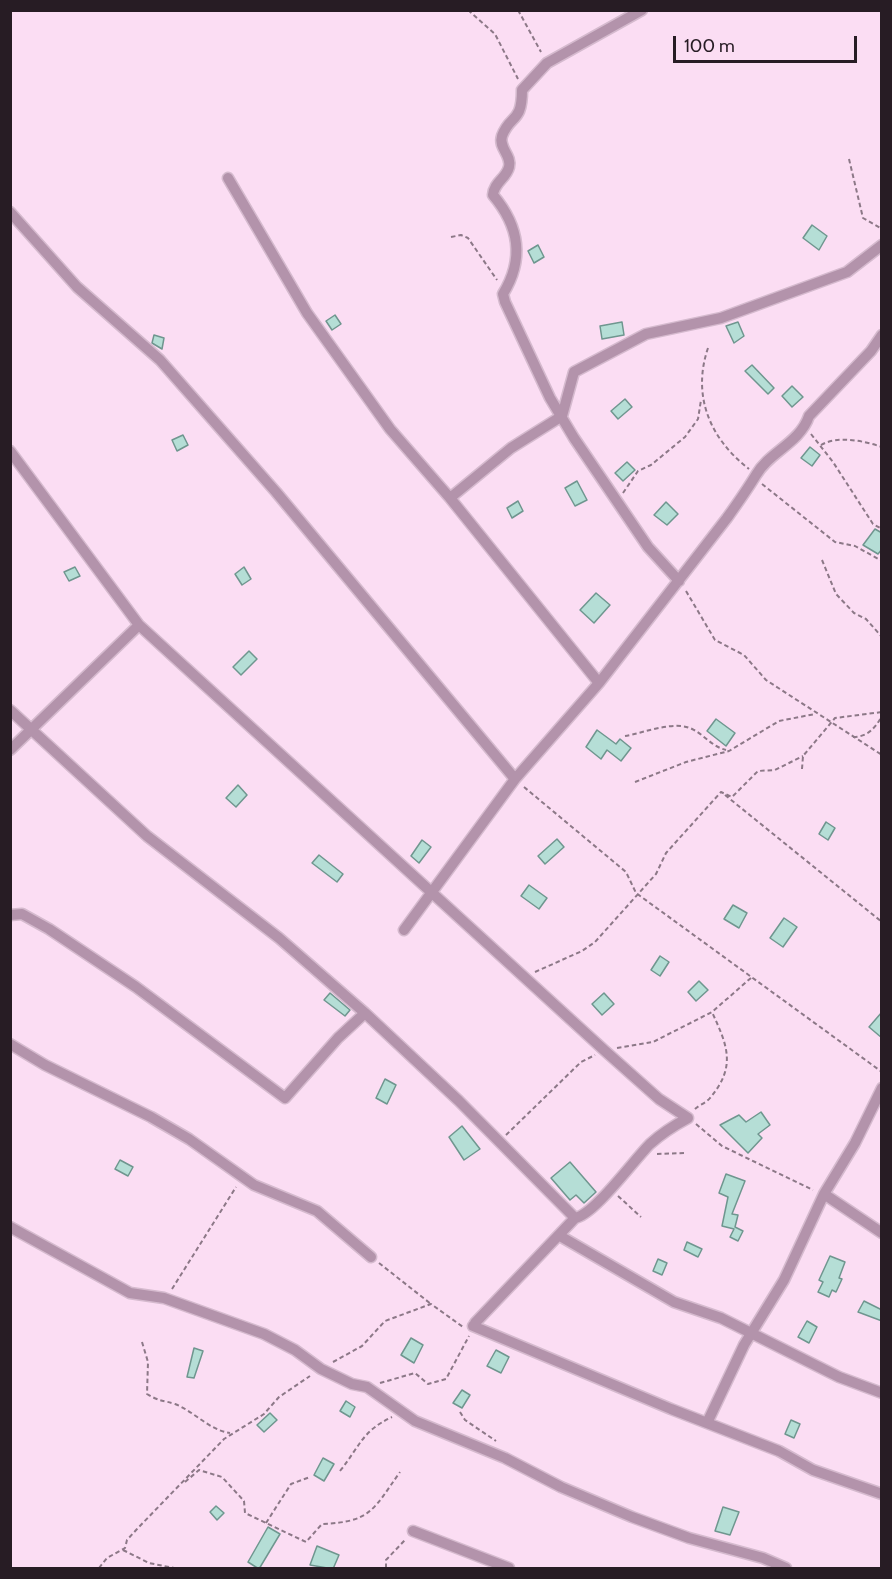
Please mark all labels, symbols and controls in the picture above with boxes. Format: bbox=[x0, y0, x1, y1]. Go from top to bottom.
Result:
scale bar bbox=[676, 24, 860, 62]
text: 100 m bbox=[684, 35, 735, 57]

